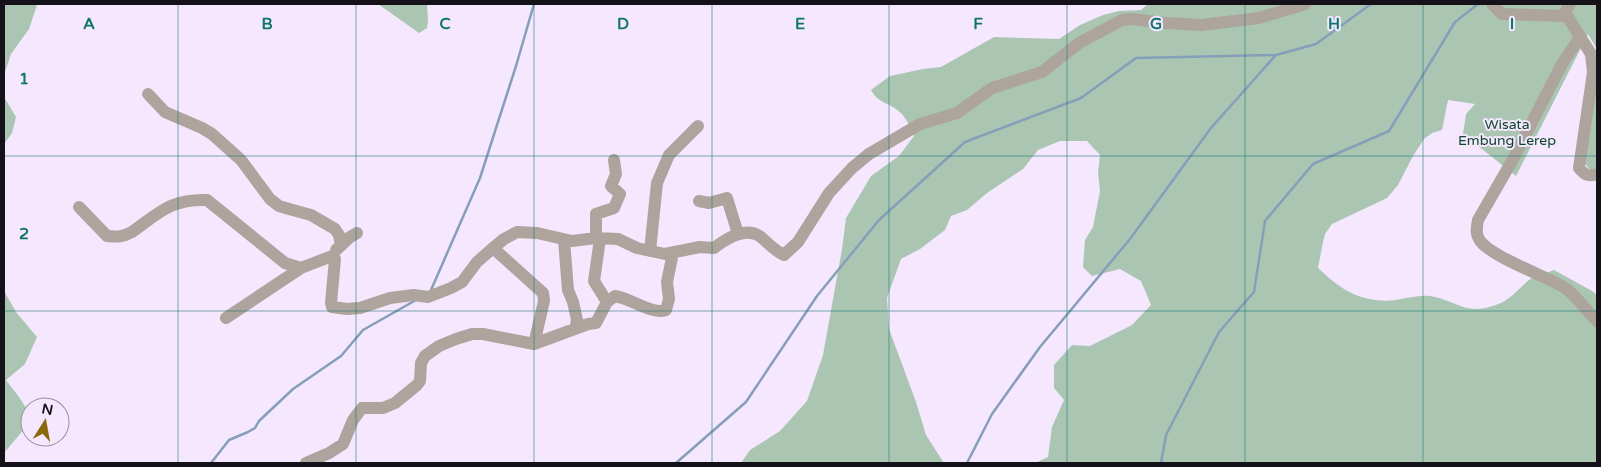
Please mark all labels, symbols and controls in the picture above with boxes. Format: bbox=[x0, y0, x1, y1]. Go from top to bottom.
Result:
text: A bbox=[83, 14, 95, 34]
text: B bbox=[261, 14, 273, 34]
text: C bbox=[439, 14, 451, 34]
text: D bbox=[617, 14, 629, 34]
text: E bbox=[795, 14, 805, 34]
text: F bbox=[973, 14, 983, 34]
text: G bbox=[1150, 14, 1162, 34]
text: H bbox=[1328, 14, 1340, 34]
text: I bbox=[1510, 14, 1514, 34]
text: 1 bbox=[19, 69, 29, 89]
park label: Wisata Embung Lerep bbox=[1458, 116, 1556, 149]
text: 2 bbox=[19, 224, 29, 244]
north arrow bbox=[20, 397, 70, 447]
text: N bbox=[40, 400, 55, 419]

